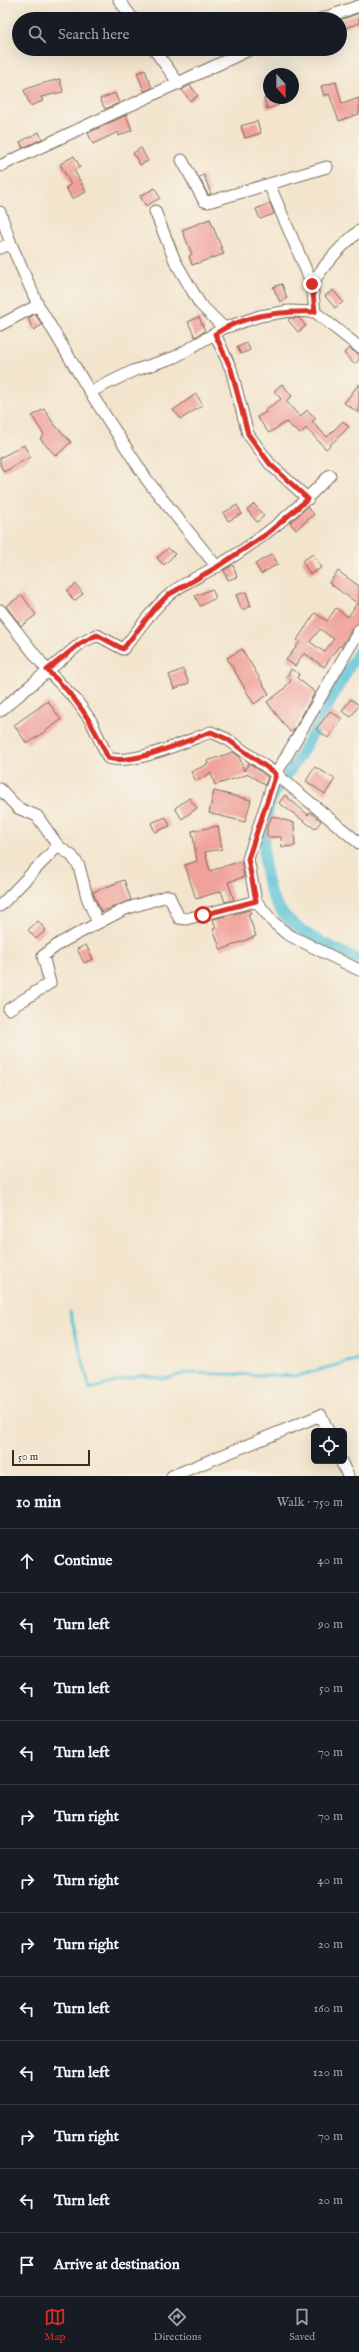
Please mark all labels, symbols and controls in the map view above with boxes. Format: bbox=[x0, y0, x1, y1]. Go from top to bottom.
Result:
search box bbox=[12, 12, 347, 56]
icon: search bbox=[26, 23, 48, 45]
text: Search here bbox=[58, 25, 129, 44]
north arrow bbox=[263, 68, 299, 104]
route end bbox=[303, 275, 321, 293]
route start bbox=[194, 906, 212, 924]
map controls bbox=[311, 1428, 347, 1464]
button: locate bbox=[311, 1428, 347, 1464]
scale bar bbox=[12, 1448, 90, 1467]
text: 50 m bbox=[18, 1450, 38, 1464]
text: 10 min bbox=[16, 1492, 61, 1513]
text: Walk · 750 m bbox=[277, 1494, 343, 1511]
icon: ahead bbox=[16, 1550, 38, 1572]
text: Continue bbox=[54, 1551, 112, 1570]
text: 40 m bbox=[317, 1552, 343, 1569]
icon: left bbox=[16, 1614, 38, 1636]
text: Turn left bbox=[54, 1615, 110, 1634]
text: 90 m bbox=[318, 1616, 343, 1633]
icon: left bbox=[16, 1678, 38, 1700]
text: Turn left bbox=[54, 1679, 110, 1698]
text: 50 m bbox=[319, 1680, 343, 1697]
icon: left bbox=[16, 1742, 38, 1764]
text: Turn left bbox=[54, 1743, 110, 1762]
text: 70 m bbox=[318, 1744, 343, 1761]
icon: right bbox=[16, 1806, 38, 1828]
text: Turn right bbox=[54, 1807, 119, 1826]
text: 70 m bbox=[318, 1808, 343, 1825]
icon: right bbox=[16, 1870, 38, 1892]
text: Turn right bbox=[54, 1871, 119, 1890]
text: 40 m bbox=[317, 1872, 343, 1889]
icon: right bbox=[16, 1934, 38, 1956]
text: Turn right bbox=[54, 1935, 119, 1954]
text: 20 m bbox=[318, 1936, 343, 1953]
icon: left bbox=[16, 1998, 38, 2020]
text: Turn left bbox=[54, 1999, 110, 2018]
text: 160 m bbox=[313, 2000, 343, 2017]
icon: left bbox=[16, 2062, 38, 2084]
text: Turn left bbox=[54, 2063, 110, 2082]
text: 120 m bbox=[313, 2064, 343, 2081]
icon: right bbox=[16, 2126, 38, 2148]
text: Turn right bbox=[54, 2127, 119, 2146]
text: 70 m bbox=[318, 2128, 343, 2145]
icon: left bbox=[16, 2190, 38, 2212]
text: Turn left bbox=[54, 2191, 110, 2210]
text: 20 m bbox=[318, 2192, 343, 2209]
icon: arrive bbox=[16, 2254, 38, 2276]
text: Arrive at destination bbox=[54, 2255, 180, 2274]
tab: Map bbox=[44, 2306, 66, 2344]
tab: Directions bbox=[154, 2306, 201, 2344]
tab: Saved bbox=[289, 2306, 315, 2344]

